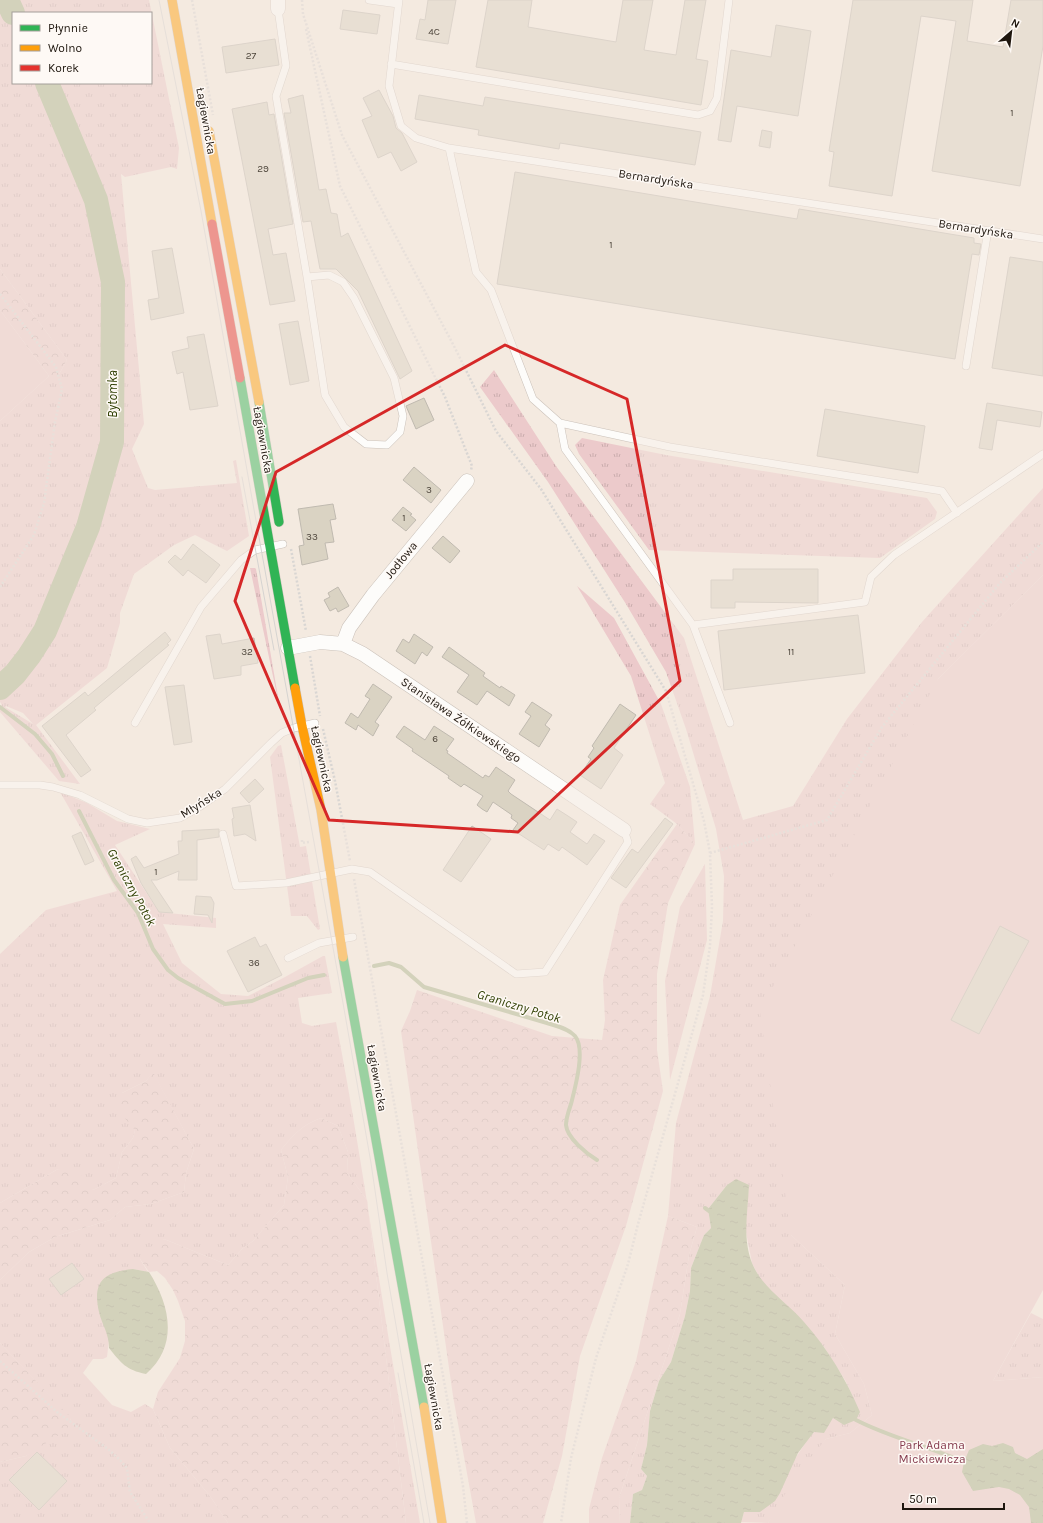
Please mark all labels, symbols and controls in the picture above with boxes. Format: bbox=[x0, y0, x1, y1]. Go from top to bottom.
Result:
legend bbox=[12, 12, 152, 84]
north arrow bbox=[991, 12, 1031, 52]
text: N bbox=[1009, 16, 1022, 31]
text: Płynnie bbox=[48, 21, 88, 35]
house number: 4C bbox=[428, 26, 440, 38]
text: Wolno bbox=[48, 41, 82, 55]
house number: 27 bbox=[246, 50, 257, 62]
text: Korek bbox=[48, 61, 79, 75]
street label: Łagiewnicka bbox=[193, 86, 219, 156]
house number: 1 bbox=[1010, 107, 1014, 119]
house number: 29 bbox=[257, 163, 269, 175]
street label: Bernardyńska bbox=[617, 166, 695, 192]
street label: Bernardyńska bbox=[937, 216, 1015, 242]
house number: 1 bbox=[609, 239, 613, 251]
water label: Bytomka bbox=[105, 370, 120, 418]
street label: Łagiewnicka bbox=[250, 405, 276, 475]
house number: 3 bbox=[426, 484, 432, 496]
house number: 1 bbox=[402, 512, 406, 524]
house number: 33 bbox=[306, 531, 318, 543]
street label: Jodłowa bbox=[382, 539, 420, 581]
house number: 32 bbox=[241, 646, 253, 658]
house number: 11 bbox=[788, 646, 794, 658]
street label: Stanisława Żółkiewskiego bbox=[398, 675, 524, 765]
street label: Łagiewnicka bbox=[308, 724, 336, 794]
house number: 6 bbox=[432, 733, 438, 745]
street label: Młyńska bbox=[178, 785, 224, 821]
water label: Graniczny Potok bbox=[104, 846, 160, 929]
house number: 1 bbox=[154, 866, 158, 878]
house number: 36 bbox=[248, 957, 260, 969]
water label: Graniczny Potok bbox=[475, 986, 563, 1026]
street label: Łagiewnicka bbox=[364, 1043, 390, 1113]
street label: Łagiewnicka bbox=[421, 1362, 447, 1432]
park label: Park Adama Mickiewicza bbox=[898, 1438, 966, 1466]
scale bar bbox=[903, 1485, 1004, 1511]
text: 50 m bbox=[909, 1492, 937, 1506]

